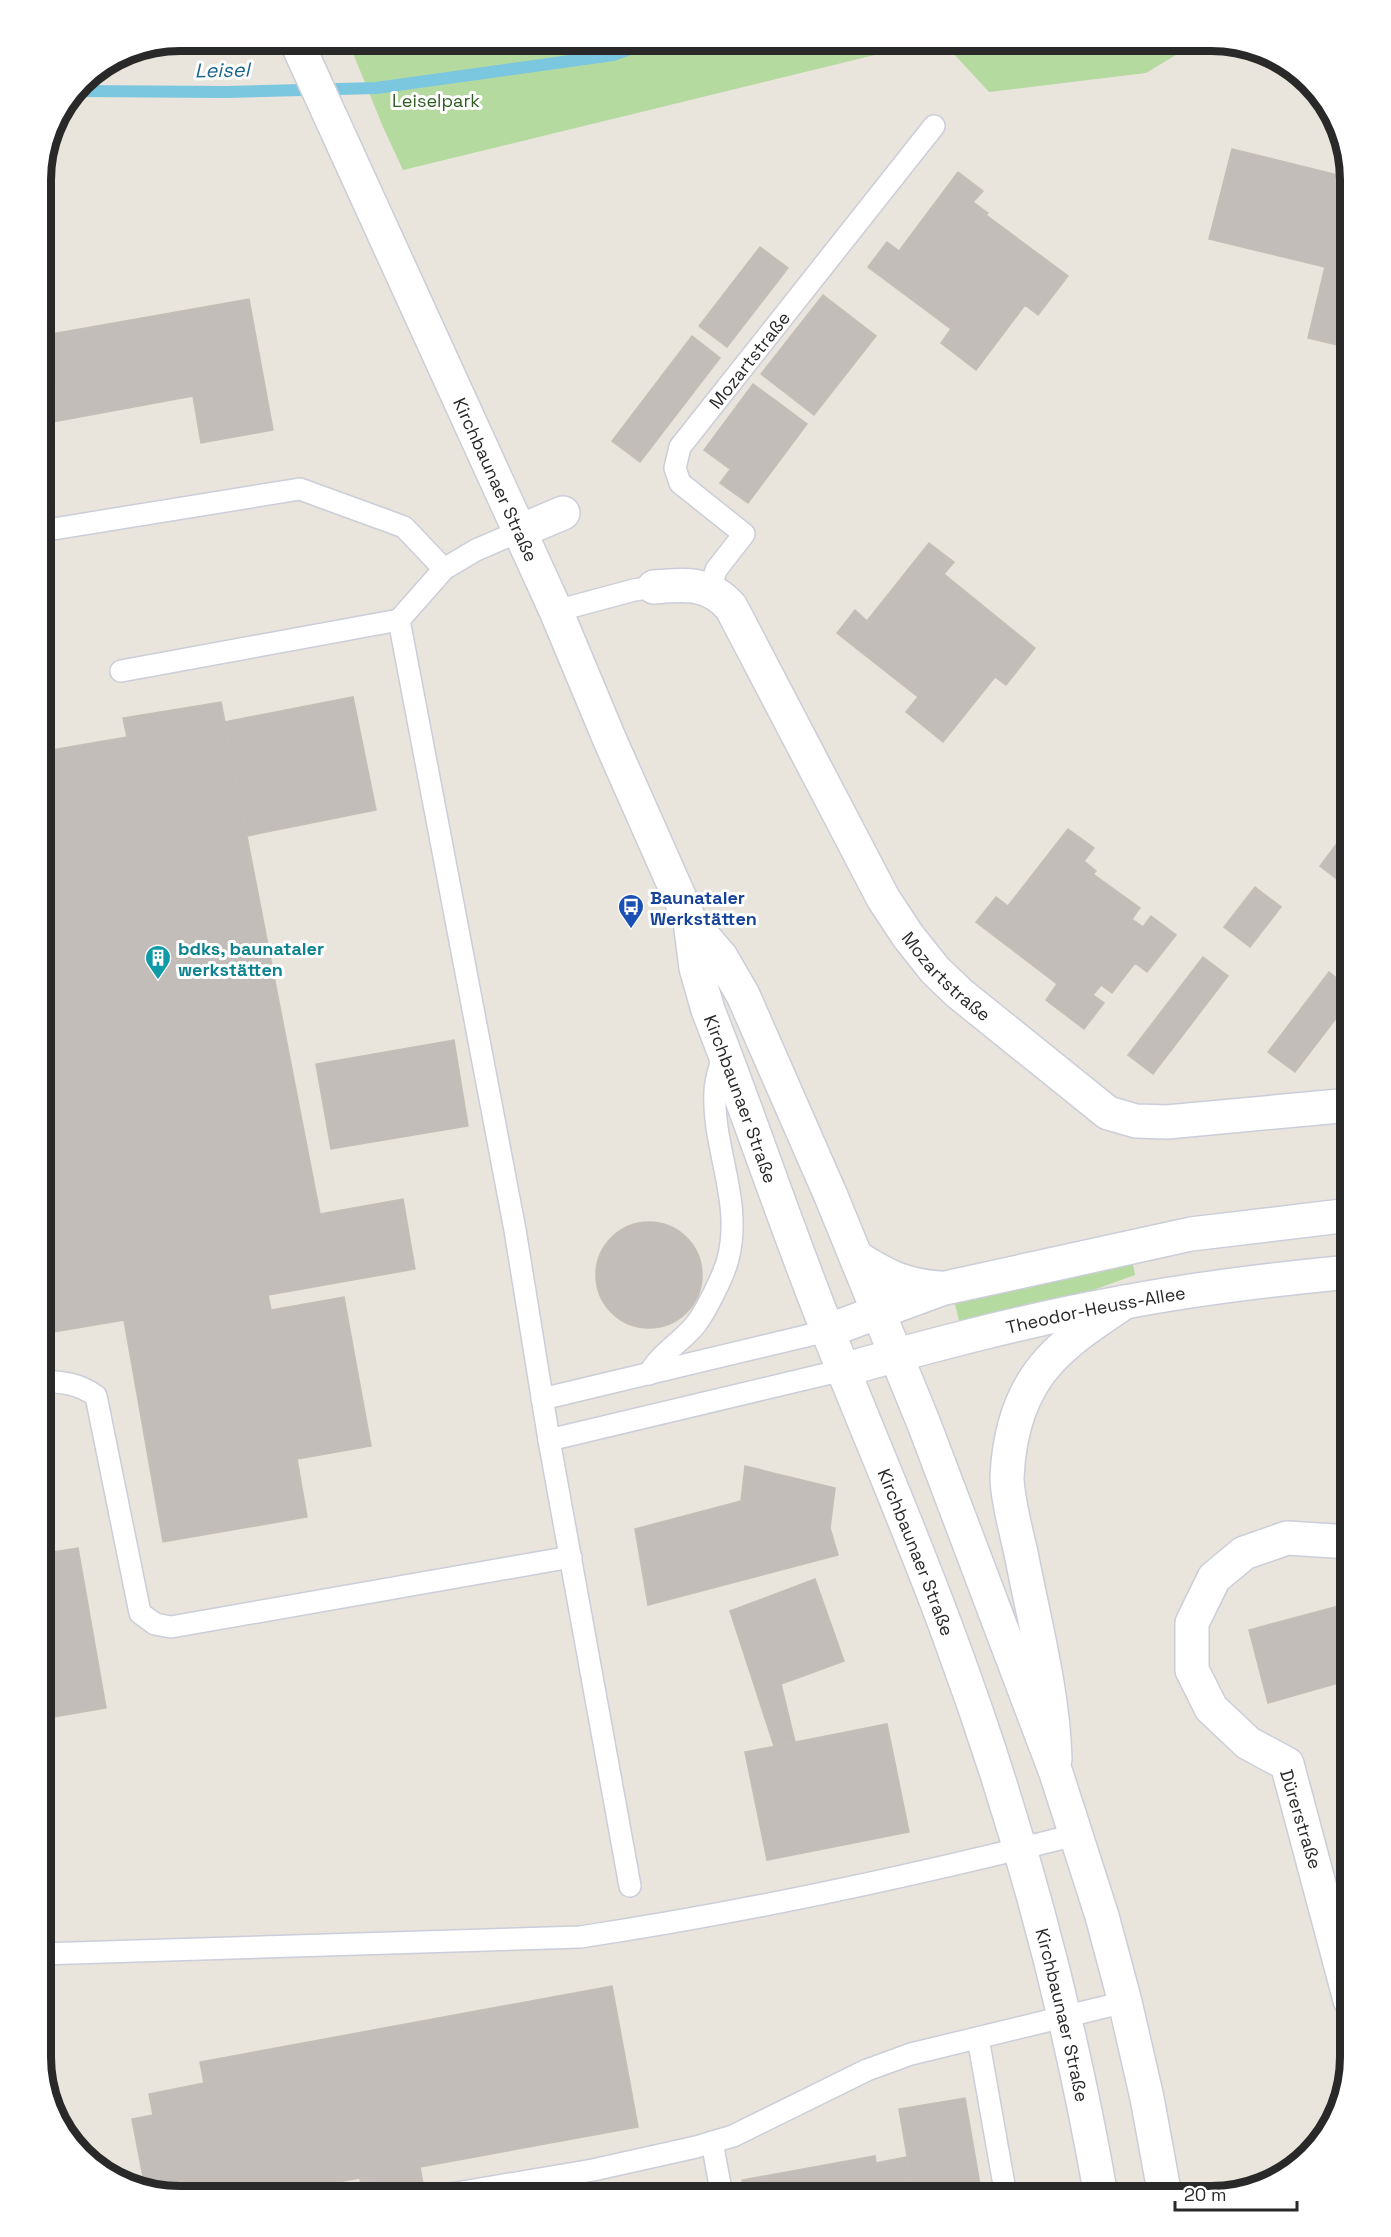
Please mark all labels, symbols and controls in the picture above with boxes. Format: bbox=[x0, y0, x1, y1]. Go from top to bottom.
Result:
water label: Leisel bbox=[194, 56, 252, 83]
park label: Leiselpark bbox=[392, 89, 480, 112]
street label: Mozartstraße bbox=[704, 307, 795, 413]
street label: Kirchbaunaer Straße bbox=[449, 394, 543, 565]
place label: Baunataler Werkstätten bbox=[650, 886, 757, 930]
bus stop icon: Baunataler Werkstätten bbox=[616, 892, 646, 930]
street label: Mozartstraße bbox=[897, 926, 996, 1026]
place label: bdks, baunataler werkstätten bbox=[178, 937, 324, 981]
building icon: bdks, baunataler werkstätten bbox=[143, 943, 173, 981]
street label: Kirchbaunaer Straße bbox=[699, 1011, 783, 1186]
street label: Theodor-Heuss-Allee bbox=[1003, 1280, 1187, 1338]
street label: Kirchbaunaer Straße bbox=[873, 1465, 960, 1639]
street label: Dürerstraße bbox=[1275, 1766, 1327, 1872]
street label: Kirchbaunaer Straße bbox=[1031, 1925, 1094, 2104]
scale bar bbox=[1175, 2174, 1296, 2212]
text: 20 m bbox=[1184, 2183, 1227, 2206]

